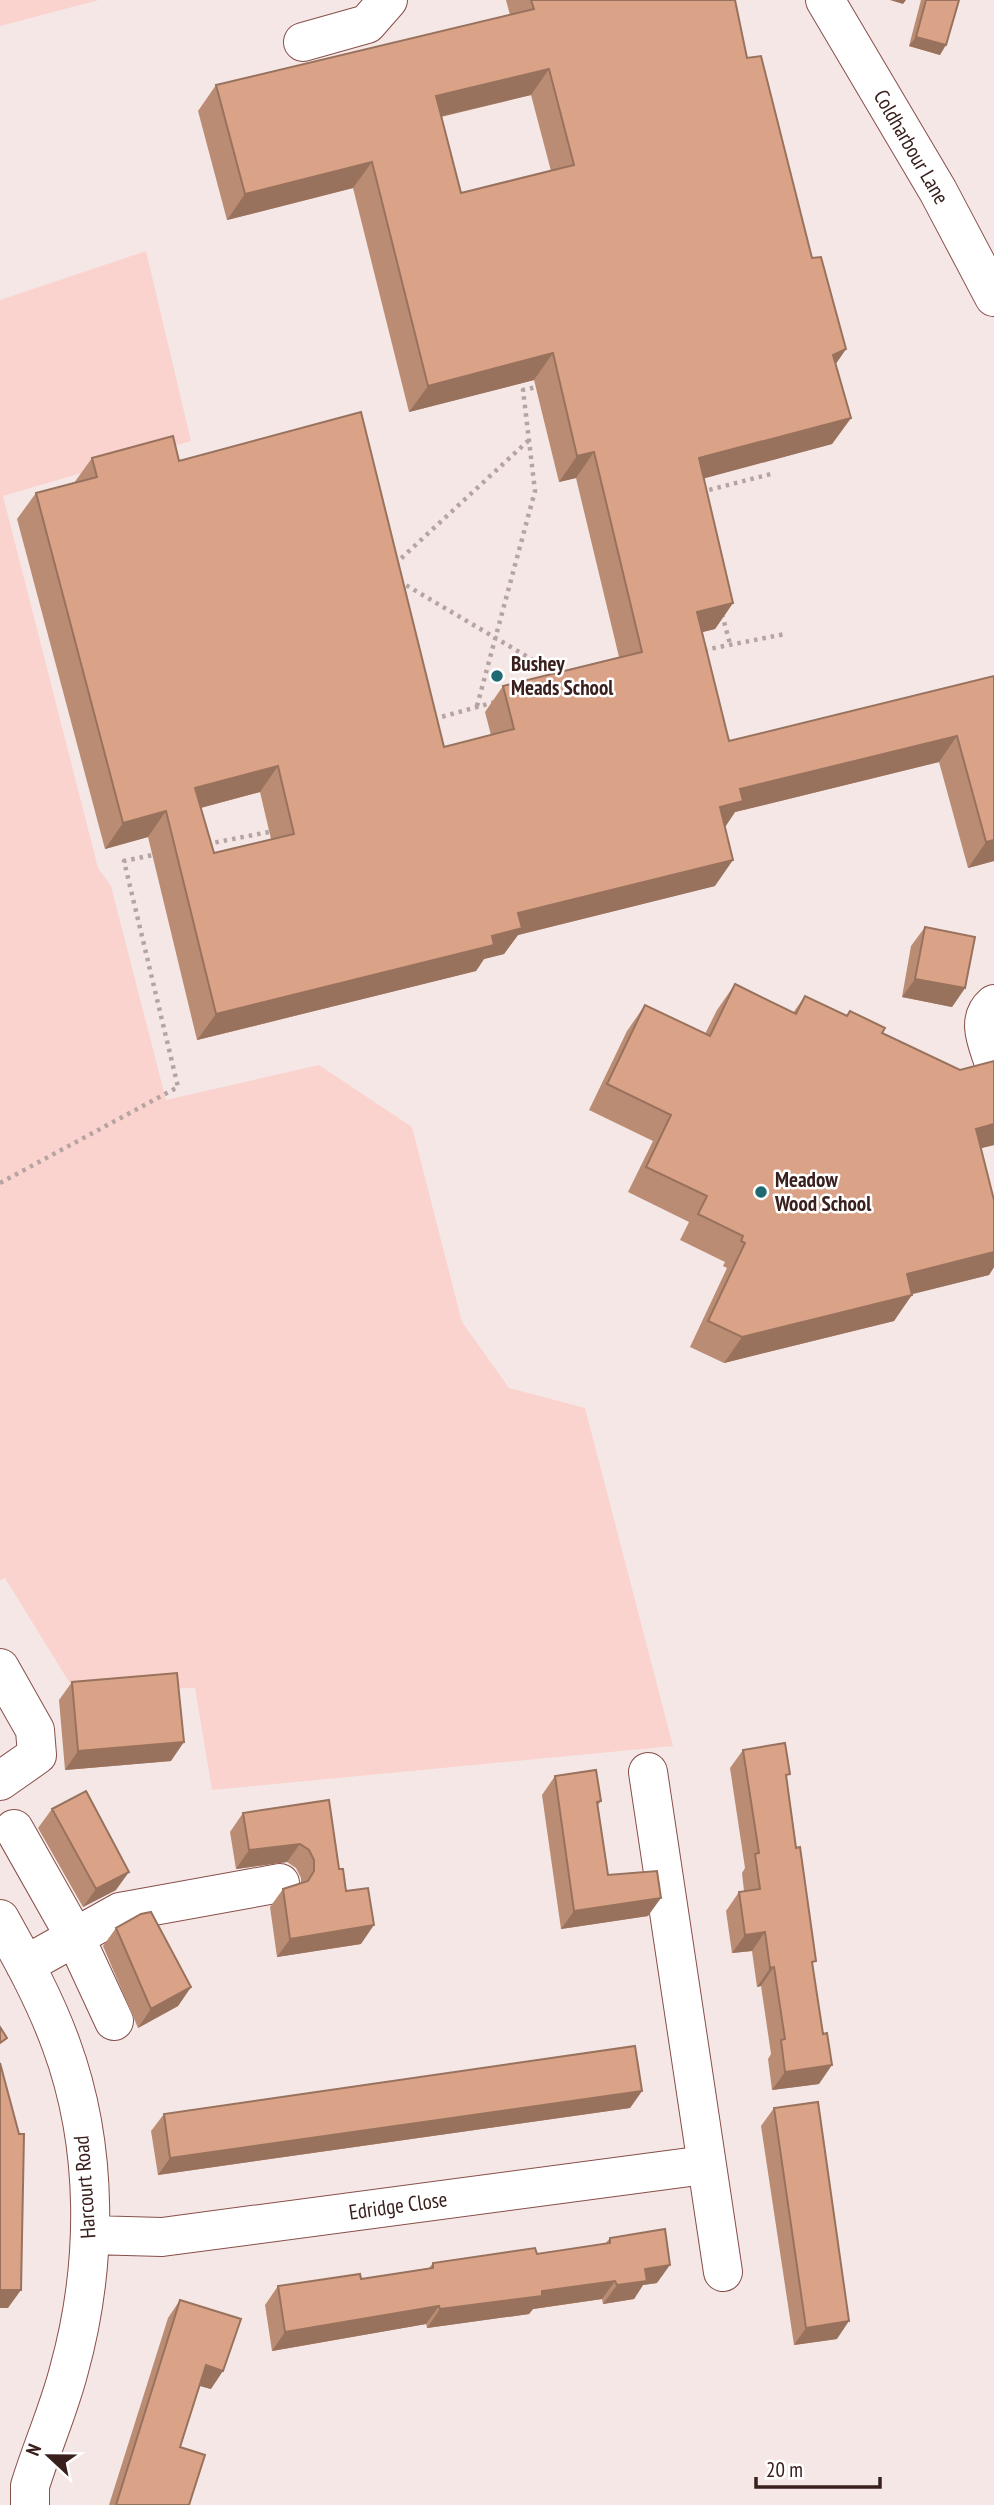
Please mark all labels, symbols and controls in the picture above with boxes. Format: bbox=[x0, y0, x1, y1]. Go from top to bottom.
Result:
street label: Coldharbour Lane bbox=[868, 85, 955, 209]
place label: Bushey Meads School bbox=[511, 650, 614, 701]
marker: Bushey Meads School bbox=[489, 668, 505, 684]
place label: Meadow Wood School bbox=[774, 1166, 872, 1217]
marker: Meadow Wood School bbox=[753, 1184, 769, 1200]
street label: Harcourt Road bbox=[67, 2135, 102, 2239]
street label: Edridge Close bbox=[347, 2185, 449, 2226]
north arrow bbox=[14, 2421, 84, 2491]
text: N bbox=[20, 2440, 46, 2459]
scale bar bbox=[756, 2446, 880, 2490]
text: 20 m bbox=[766, 2456, 803, 2483]

